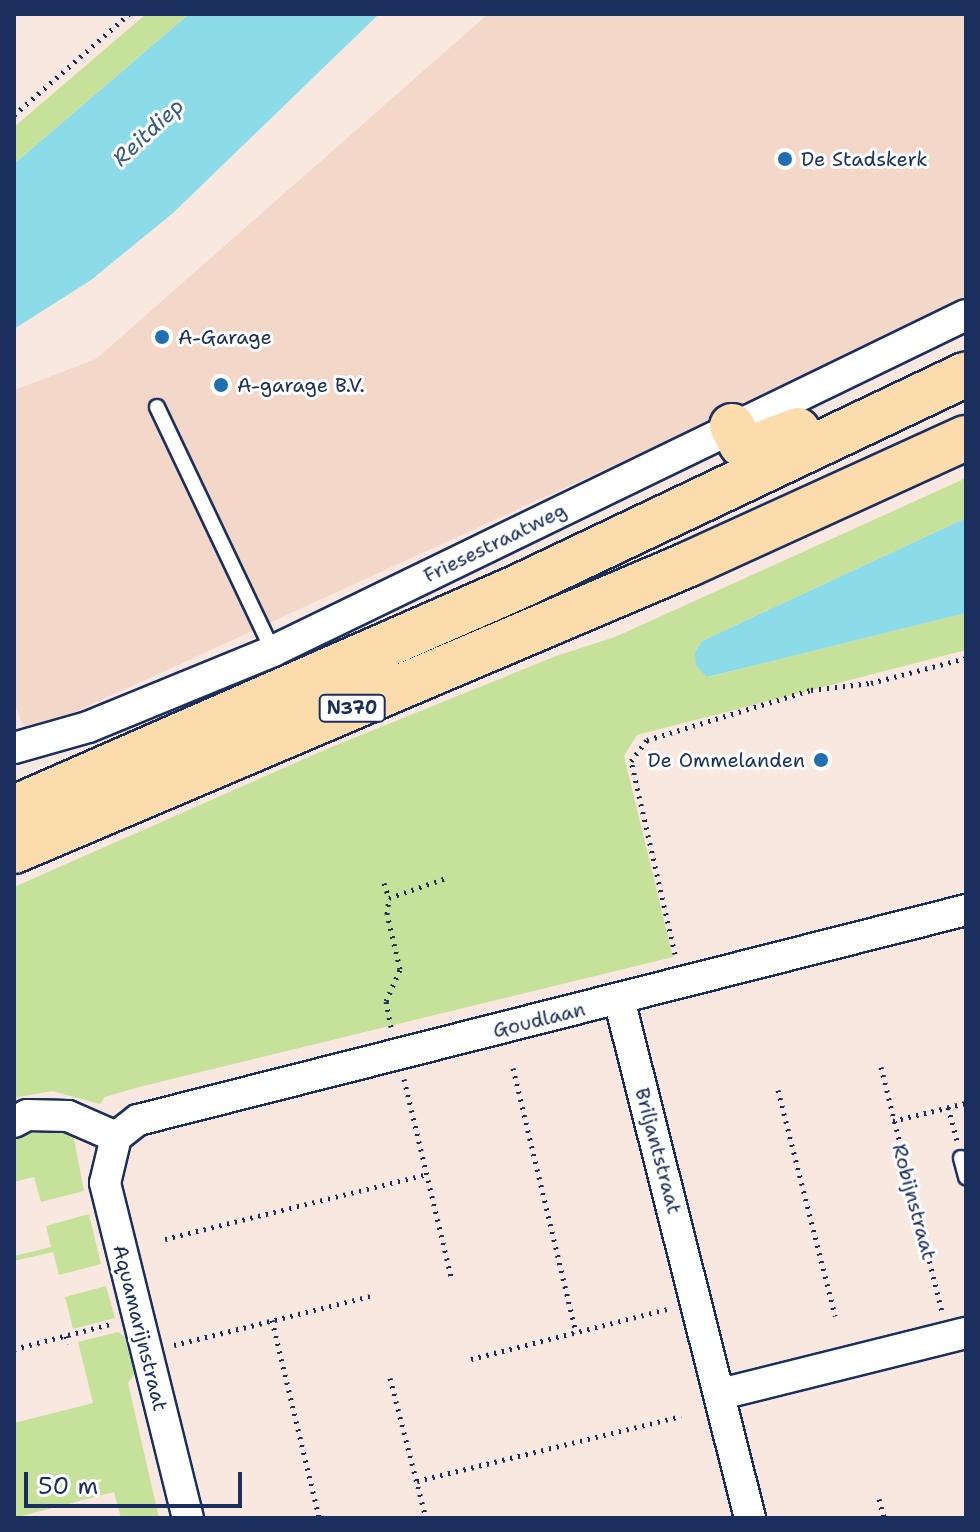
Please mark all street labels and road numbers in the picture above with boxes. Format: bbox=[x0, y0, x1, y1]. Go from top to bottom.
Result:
street label: Friesestraatweg bbox=[420, 498, 570, 588]
road number: N370 bbox=[318, 694, 386, 722]
street label: Goudlaan bbox=[490, 997, 588, 1043]
street label: Briljantstraat bbox=[630, 1085, 686, 1217]
street label: Robijnstraat bbox=[887, 1141, 941, 1263]
street label: Aquamarijnstraat bbox=[108, 1242, 172, 1414]

